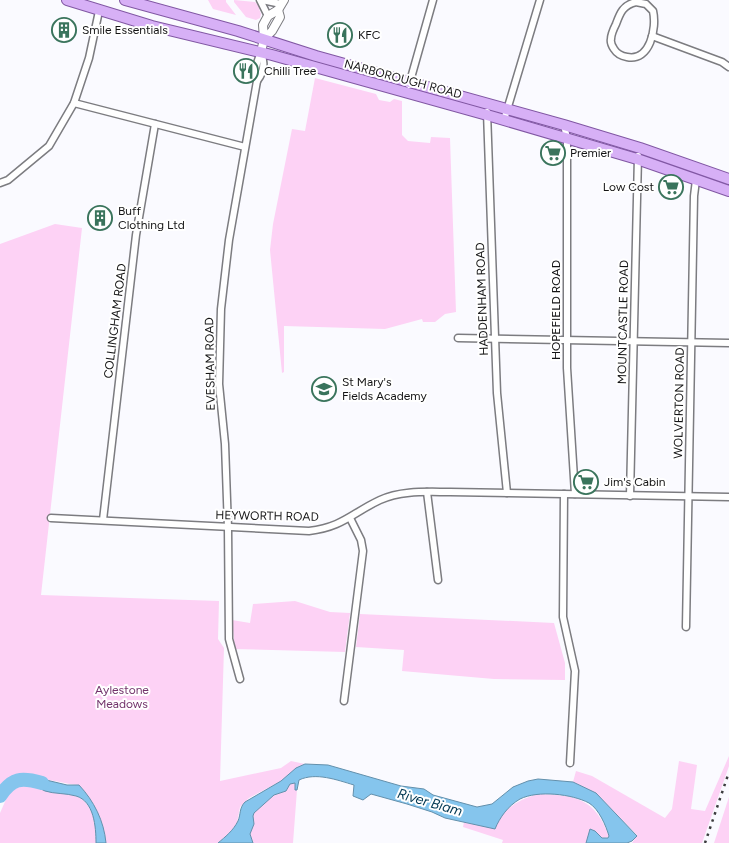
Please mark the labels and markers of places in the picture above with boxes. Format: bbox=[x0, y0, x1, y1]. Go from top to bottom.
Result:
building icon: Smile Essentials bbox=[51, 17, 77, 43]
restaurant icon: KFC bbox=[327, 22, 353, 48]
place label: Smile Essentials bbox=[82, 23, 168, 37]
place label: KFC bbox=[358, 28, 381, 42]
restaurant icon: Chilli Tree bbox=[233, 58, 259, 84]
place label: Chilli Tree bbox=[264, 64, 317, 78]
supermarket icon: Premier bbox=[540, 140, 566, 166]
place label: Premier bbox=[570, 146, 611, 160]
supermarket icon: Low Cost bbox=[658, 174, 684, 200]
place label: Low Cost bbox=[603, 180, 654, 194]
place label: Buff Clothing Ltd bbox=[118, 204, 185, 232]
building icon: Buff Clothing Ltd bbox=[87, 205, 113, 231]
place label: St Mary's Fields Academy bbox=[342, 375, 427, 403]
school or university icon: St Mary's Fields Academy bbox=[311, 376, 337, 402]
supermarket icon: Jim's Cabin bbox=[573, 469, 599, 495]
place label: Jim's Cabin bbox=[604, 475, 666, 489]

